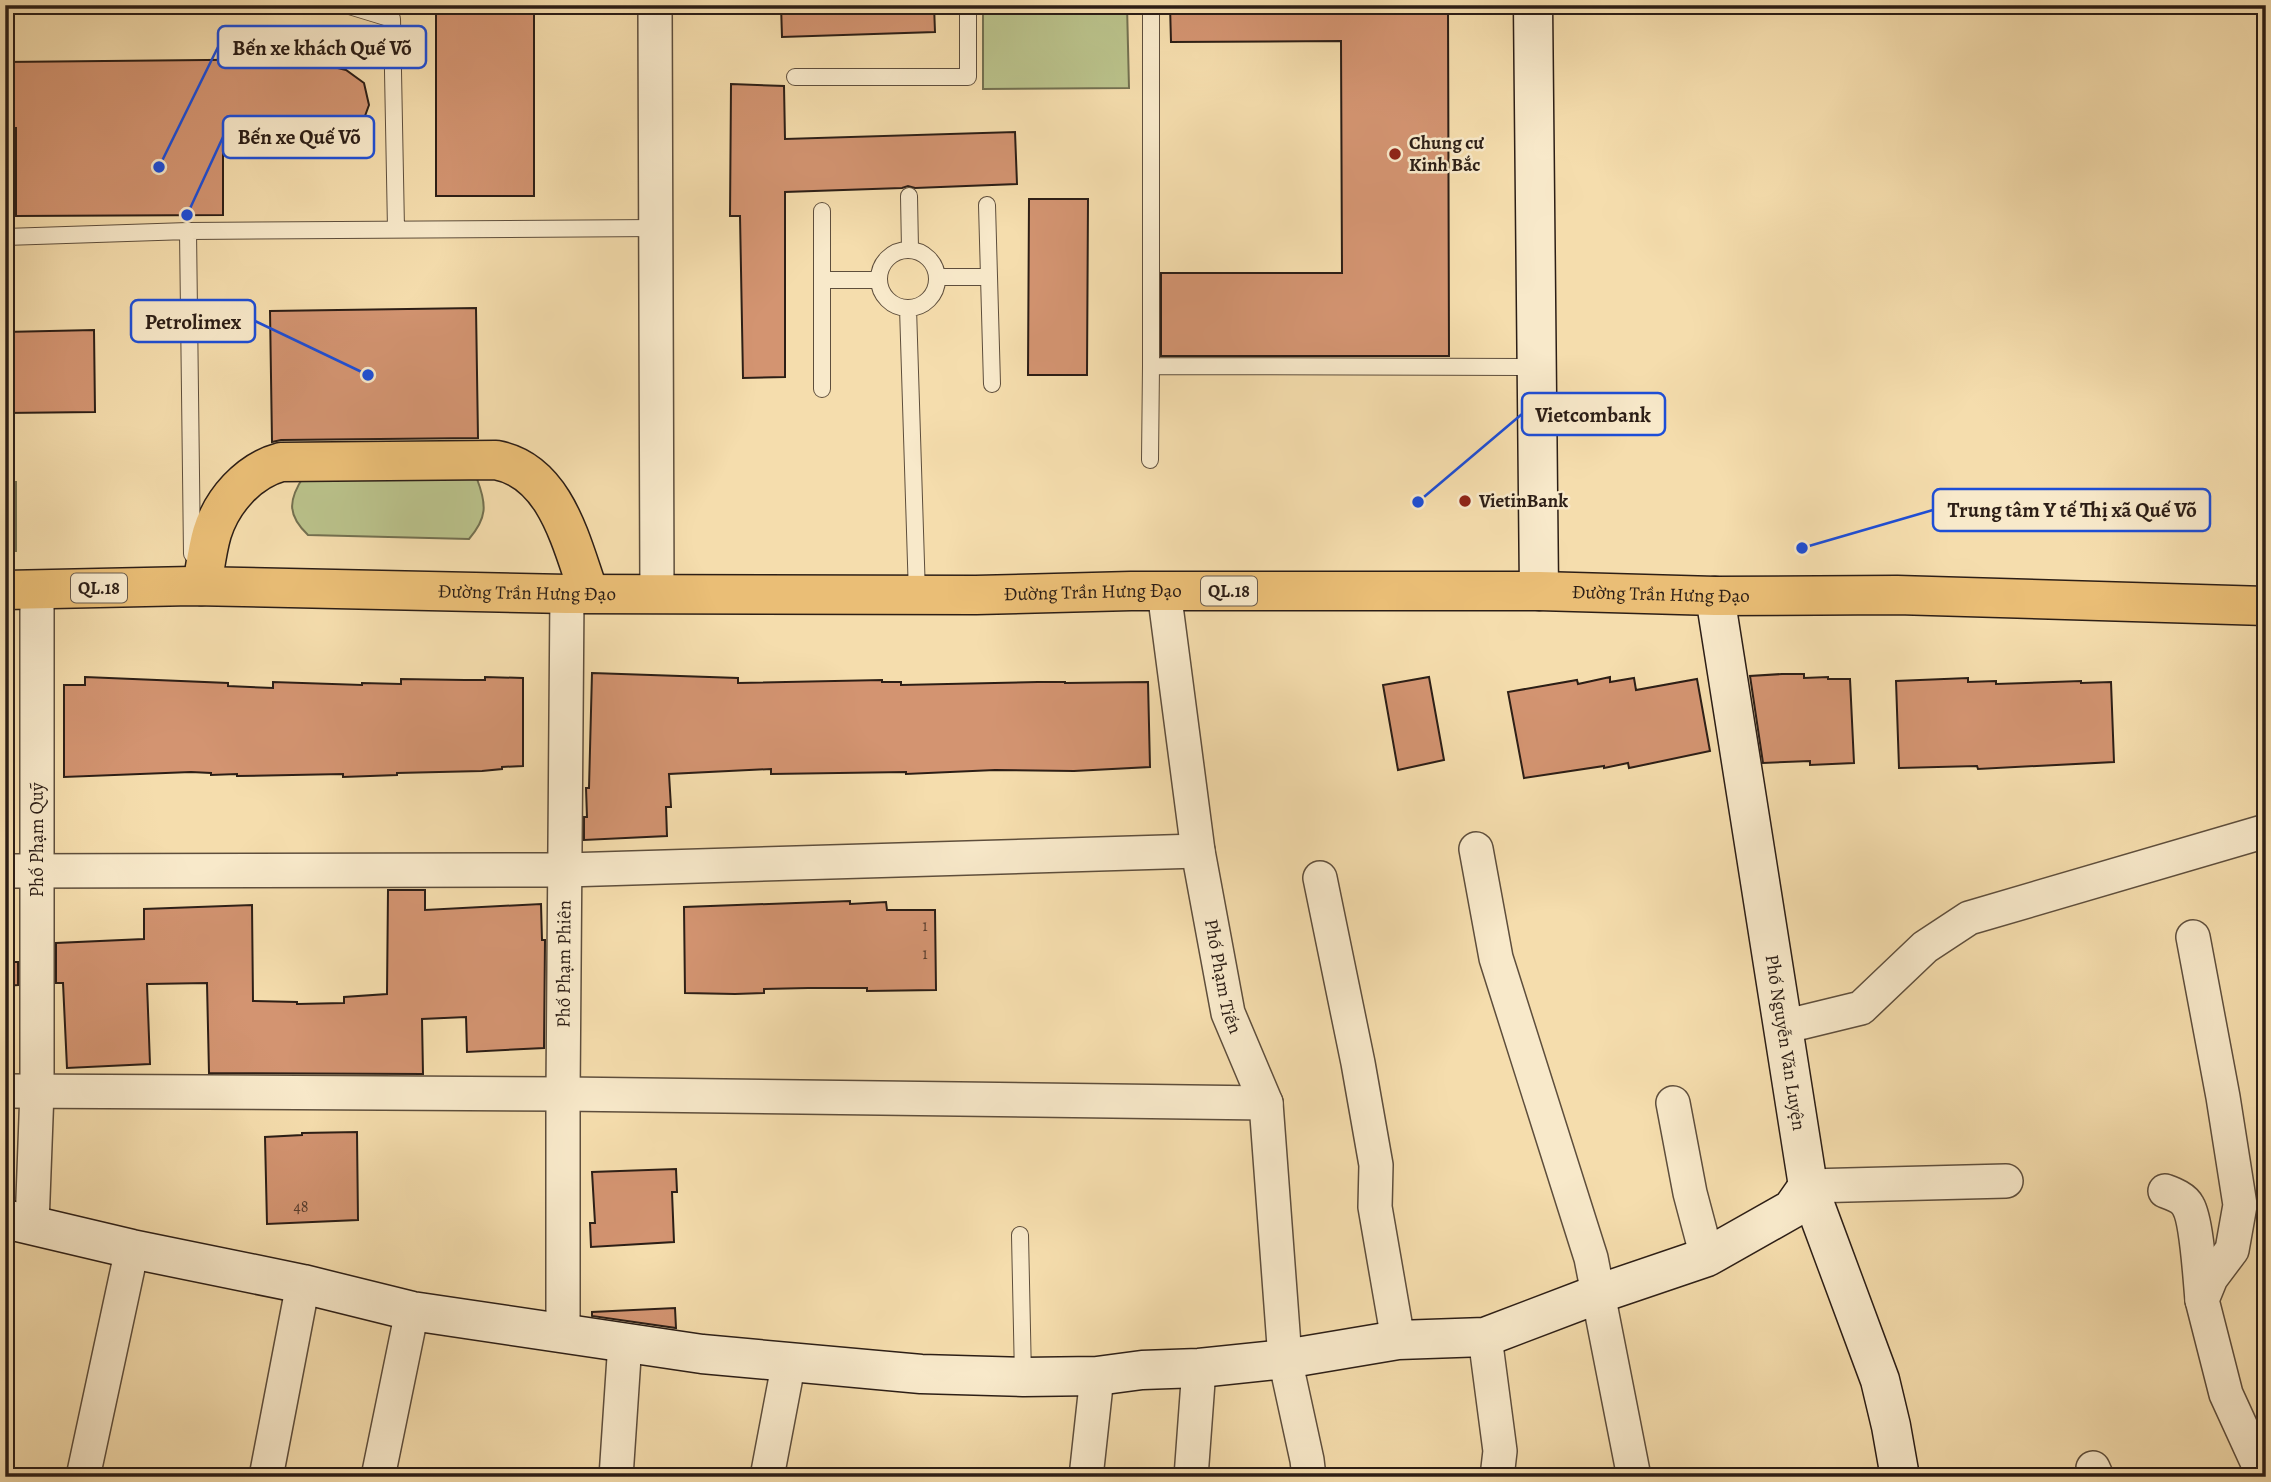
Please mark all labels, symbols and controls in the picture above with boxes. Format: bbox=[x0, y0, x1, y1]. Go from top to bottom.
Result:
callout: Bến xe khách Quế Võ bbox=[218, 26, 426, 68]
text: Bến xe khách Quế Võ bbox=[232, 34, 412, 62]
callout: Bến xe Quế Võ bbox=[223, 116, 374, 158]
text: Bến xe Quế Võ bbox=[238, 123, 361, 151]
place label: Chung cư Kinh Bắc bbox=[1409, 130, 1484, 178]
marker: Chung cư Kinh Bắc bbox=[1387, 146, 1403, 162]
callout: Petrolimex bbox=[131, 300, 255, 342]
text: Petrolimex bbox=[145, 308, 242, 336]
callout: Vietcombank bbox=[1522, 393, 1665, 435]
text: Vietcombank bbox=[1534, 401, 1651, 429]
place label: VietinBank bbox=[1478, 488, 1568, 514]
callout: Trung tâm Y tế Thị xã Quế Võ bbox=[1933, 489, 2210, 531]
marker: VietinBank bbox=[1457, 493, 1473, 509]
text: Trung tâm Y tế Thị xã Quế Võ bbox=[1947, 496, 2197, 524]
road number: QL.18 bbox=[71, 574, 127, 602]
road number: QL.18 bbox=[1201, 576, 1257, 606]
street label: Đường Trần Hưng Đạo bbox=[438, 578, 616, 607]
street label: Đường Trần Hưng Đạo bbox=[1004, 578, 1182, 607]
street label: Đường Trần Hưng Đạo bbox=[1571, 579, 1750, 609]
street label: Phố Phạm Quỹ bbox=[24, 782, 50, 897]
street label: Phố Phạm Phiên bbox=[551, 900, 578, 1028]
house number: 1 bbox=[922, 915, 928, 937]
street label: Phố Phạm Tiến bbox=[1198, 917, 1248, 1038]
house number: 1 bbox=[922, 943, 928, 965]
street label: Phố Nguyễn Văn Luyện bbox=[1759, 953, 1812, 1132]
house number: 48 bbox=[293, 1196, 309, 1218]

